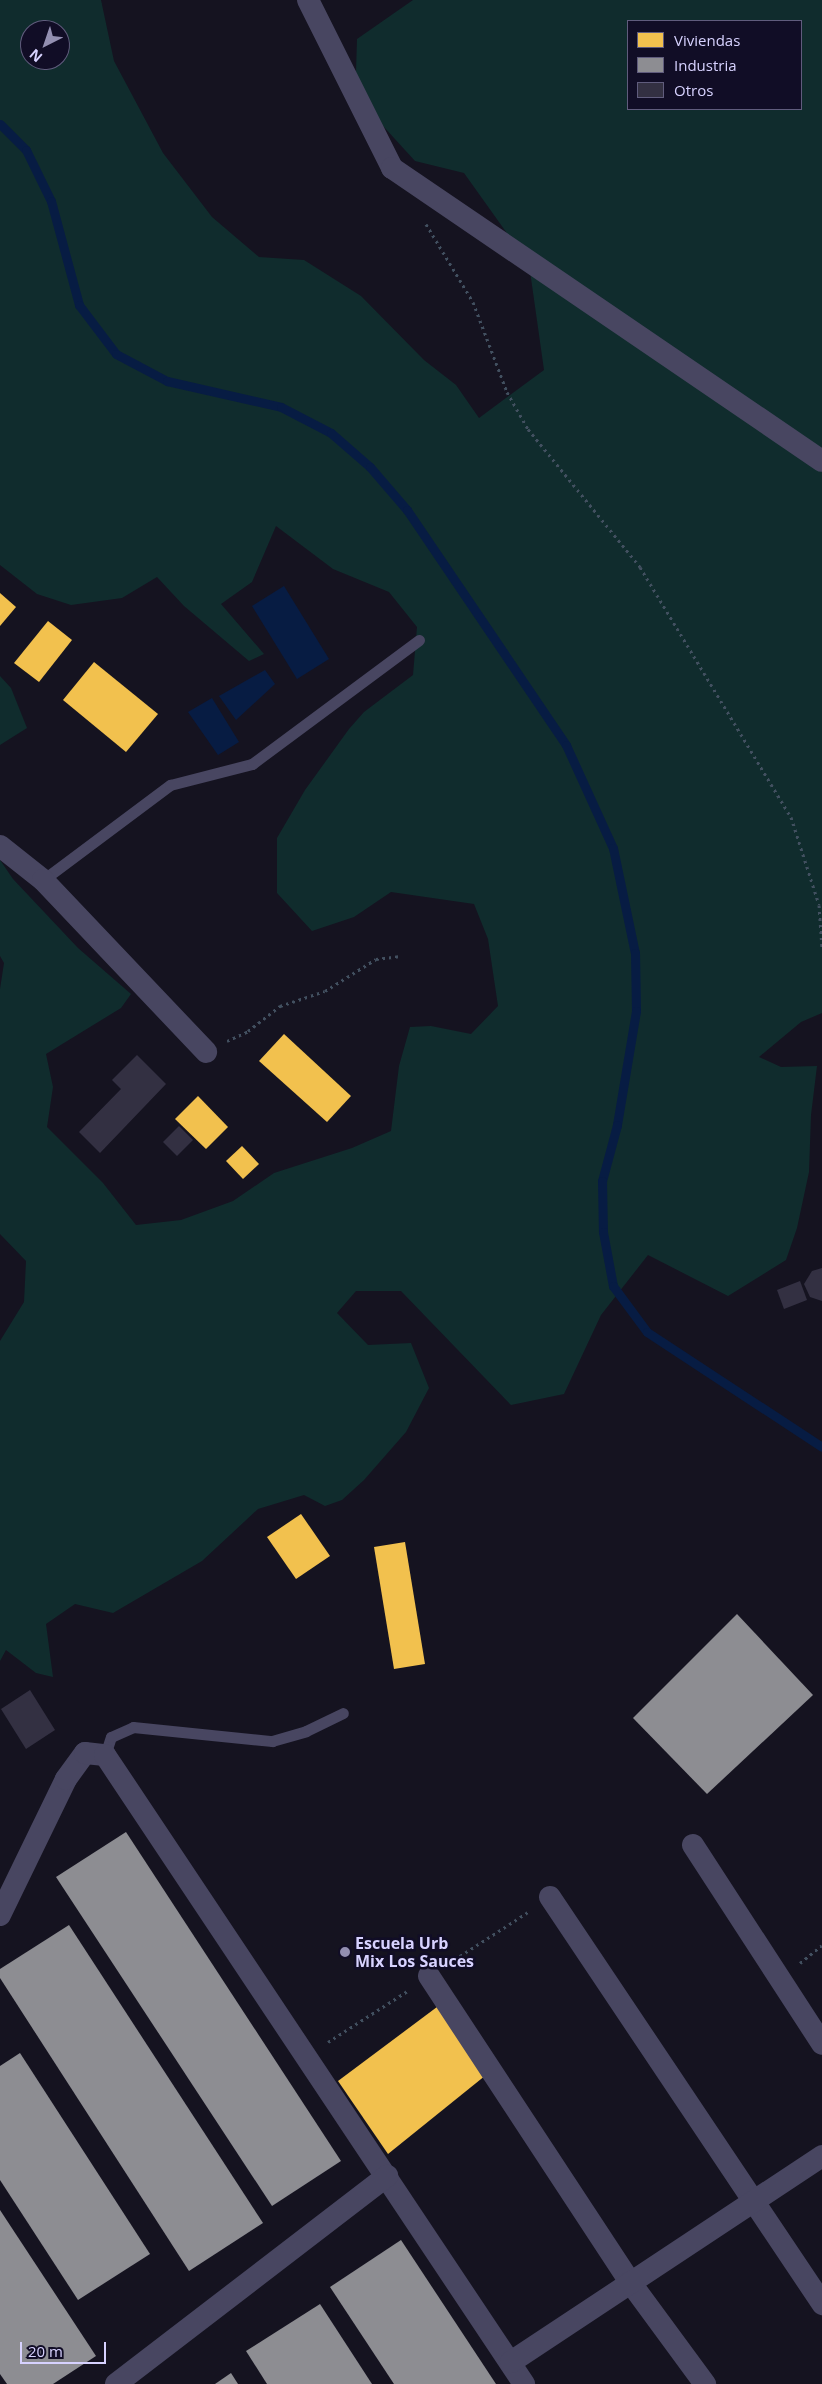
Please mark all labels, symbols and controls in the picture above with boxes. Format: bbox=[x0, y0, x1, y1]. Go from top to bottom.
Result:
north arrow bbox=[20, 20, 70, 70]
legend bbox=[627, 20, 802, 110]
text: Viviendas bbox=[674, 30, 740, 50]
text: N bbox=[25, 45, 46, 67]
text: Industria bbox=[674, 55, 737, 75]
text: Otros bbox=[674, 80, 713, 100]
place label: Escuela Urb Mix Los Sauces bbox=[355, 1933, 474, 1971]
marker: Escuela Urb Mix Los Sauces bbox=[339, 1946, 351, 1958]
scale bar bbox=[22, 2332, 109, 2364]
text: 20 m bbox=[28, 2341, 63, 2361]

